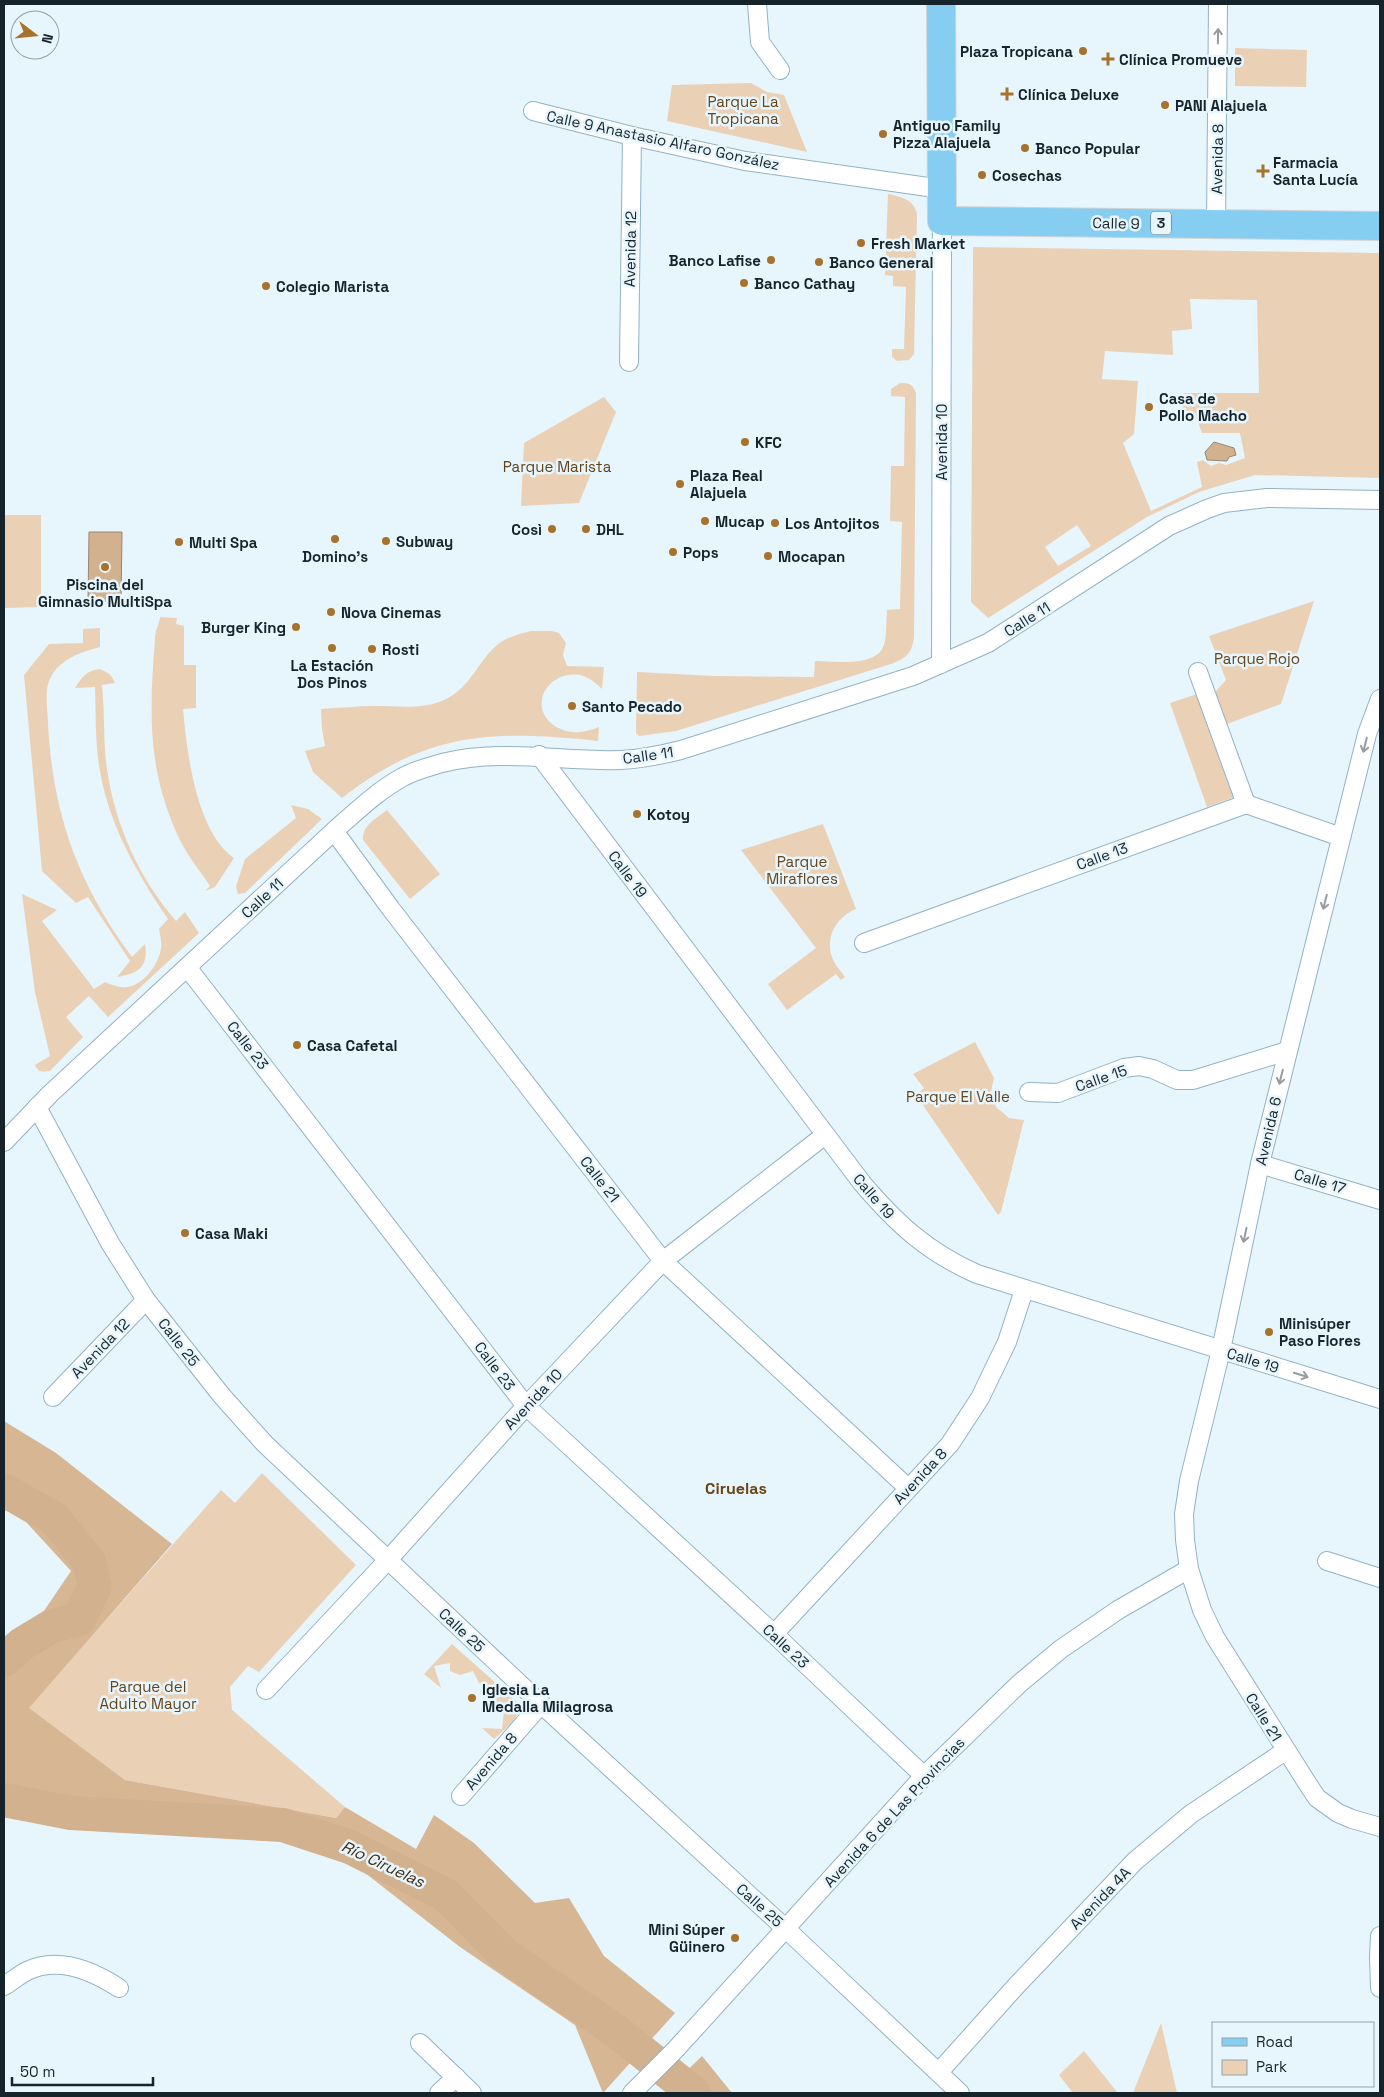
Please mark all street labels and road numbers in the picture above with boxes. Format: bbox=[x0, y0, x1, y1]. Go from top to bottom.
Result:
street label: Calle 9 Anastasio Alfaro González bbox=[545, 106, 781, 174]
street label: Avenida 8 bbox=[1207, 124, 1227, 194]
street label: Avenida 12 bbox=[620, 211, 640, 287]
road number: 3 bbox=[1151, 212, 1171, 234]
street label: Calle 9 bbox=[1092, 213, 1140, 233]
street label: Avenida 10 bbox=[932, 404, 951, 480]
street label: Calle 11 bbox=[1000, 597, 1054, 641]
street label: Calle 11 bbox=[621, 742, 675, 768]
street label: Calle 13 bbox=[1074, 838, 1130, 874]
street label: Calle 19 bbox=[604, 847, 652, 901]
street label: Calle 11 bbox=[237, 874, 287, 922]
street label: Calle 23 bbox=[223, 1017, 273, 1073]
street label: Calle 15 bbox=[1073, 1060, 1129, 1096]
street label: Avenida 6 bbox=[1251, 1095, 1285, 1167]
street label: Calle 21 bbox=[576, 1152, 624, 1206]
street label: Calle 17 bbox=[1292, 1164, 1348, 1198]
street label: Calle 19 bbox=[849, 1169, 899, 1223]
street label: Avenida 12 bbox=[67, 1314, 133, 1382]
street label: Calle 25 bbox=[154, 1314, 204, 1370]
street label: Calle 23 bbox=[470, 1338, 520, 1394]
street label: Calle 19 bbox=[1224, 1343, 1282, 1377]
street label: Avenida 10 bbox=[500, 1364, 566, 1434]
street label: Avenida 8 bbox=[889, 1444, 951, 1508]
street label: Calle 25 bbox=[435, 1604, 489, 1656]
street label: Calle 23 bbox=[759, 1620, 813, 1672]
street label: Calle 21 bbox=[1242, 1689, 1286, 1745]
street label: Avenida 8 bbox=[461, 1728, 521, 1794]
street label: Avenida 6 de Las Provincias bbox=[819, 1733, 969, 1891]
street label: Avenida 4A bbox=[1065, 1862, 1135, 1933]
street label: Calle 25 bbox=[733, 1879, 787, 1931]

